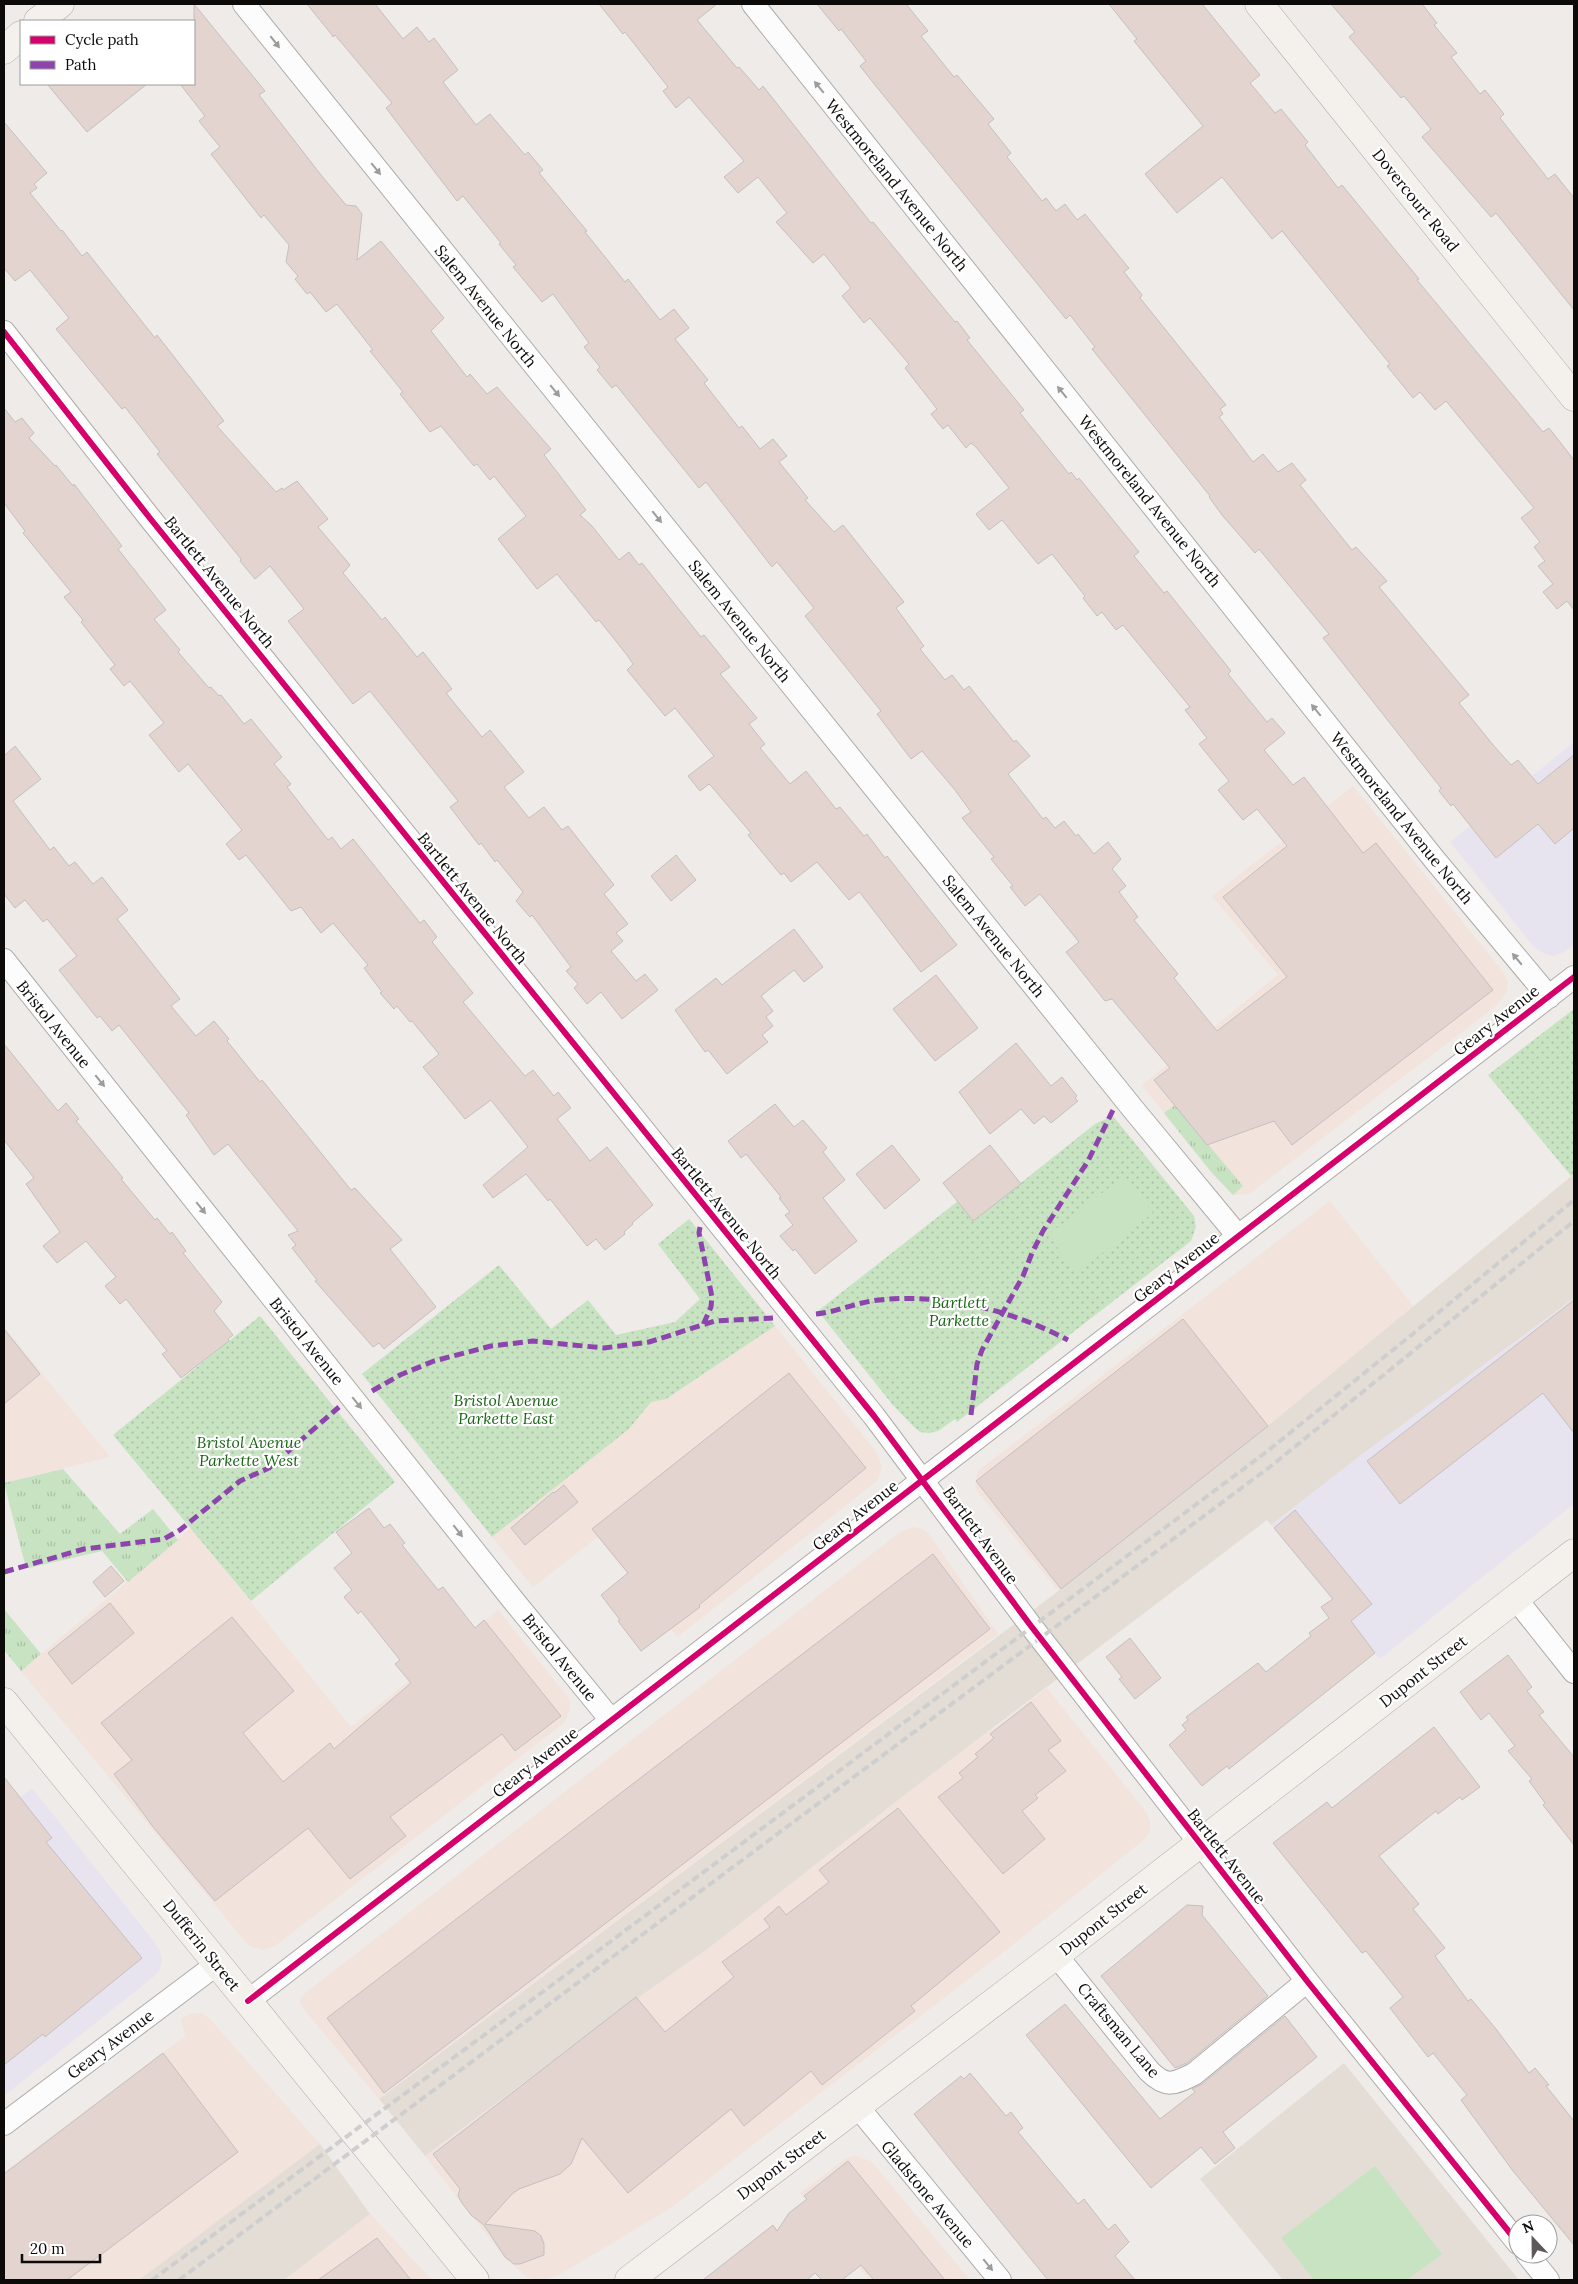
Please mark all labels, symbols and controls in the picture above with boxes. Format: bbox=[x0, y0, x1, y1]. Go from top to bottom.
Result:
legend bbox=[20, 20, 195, 85]
text: Cycle path bbox=[65, 30, 139, 49]
one-way arrow bbox=[269, 35, 280, 48]
text: Path bbox=[65, 55, 96, 74]
one-way arrow bbox=[814, 81, 825, 94]
street label: Westmoreland Avenue North bbox=[821, 95, 973, 275]
street label: Dovercourt Road bbox=[1368, 145, 1464, 256]
one-way arrow bbox=[371, 162, 382, 175]
street label: Salem Avenue North bbox=[431, 241, 542, 372]
one-way arrow bbox=[549, 384, 560, 397]
one-way arrow bbox=[1057, 386, 1068, 399]
street label: Westmoreland Avenue North bbox=[1074, 411, 1226, 591]
one-way arrow bbox=[651, 511, 662, 524]
street label: Bartlett Avenue North bbox=[161, 512, 280, 652]
street label: Salem Avenue North bbox=[685, 556, 796, 687]
one-way arrow bbox=[1311, 704, 1322, 717]
street label: Westmoreland Avenue North bbox=[1326, 728, 1478, 908]
street label: Bartlett Avenue North bbox=[414, 828, 533, 968]
street label: Salem Avenue North bbox=[939, 871, 1050, 1002]
one-way arrow bbox=[1512, 953, 1523, 966]
street label: Bristol Avenue bbox=[13, 976, 96, 1072]
street label: Geary Avenue bbox=[1449, 980, 1543, 1060]
one-way arrow bbox=[94, 1074, 105, 1087]
street label: Bartlett Avenue North bbox=[668, 1143, 787, 1283]
one-way arrow bbox=[195, 1201, 206, 1214]
street label: Geary Avenue bbox=[1129, 1227, 1223, 1307]
park label: Bartlett Parkette bbox=[929, 1292, 990, 1330]
street label: Bristol Avenue bbox=[266, 1293, 349, 1389]
park label: Bristol Avenue Parkette East bbox=[454, 1390, 559, 1428]
one-way arrow bbox=[351, 1396, 362, 1409]
park label: Bristol Avenue Parkette West bbox=[197, 1432, 302, 1470]
street label: Geary Avenue bbox=[808, 1475, 902, 1555]
street label: Bartlett Avenue bbox=[939, 1482, 1023, 1588]
one-way arrow bbox=[452, 1524, 463, 1537]
street label: Bristol Avenue bbox=[519, 1609, 602, 1705]
street label: Dupont Street bbox=[1375, 1630, 1471, 1711]
street label: Geary Avenue bbox=[488, 1722, 582, 1802]
street label: Bartlett Avenue bbox=[1184, 1804, 1271, 1908]
street label: Dupont Street bbox=[1055, 1878, 1151, 1959]
street label: Dufferin Street bbox=[159, 1895, 245, 1995]
street label: Craftsman Lane bbox=[1073, 1978, 1165, 2082]
street label: Geary Avenue bbox=[63, 2005, 158, 2083]
street label: Dupont Street bbox=[733, 2124, 830, 2204]
street label: Gladstone Avenue bbox=[877, 2136, 979, 2252]
north arrow bbox=[1508, 2214, 1558, 2264]
text: N bbox=[1520, 2217, 1537, 2237]
scale bar bbox=[22, 2232, 100, 2264]
text: 20 m bbox=[30, 2239, 65, 2258]
one-way arrow bbox=[983, 2259, 994, 2272]

